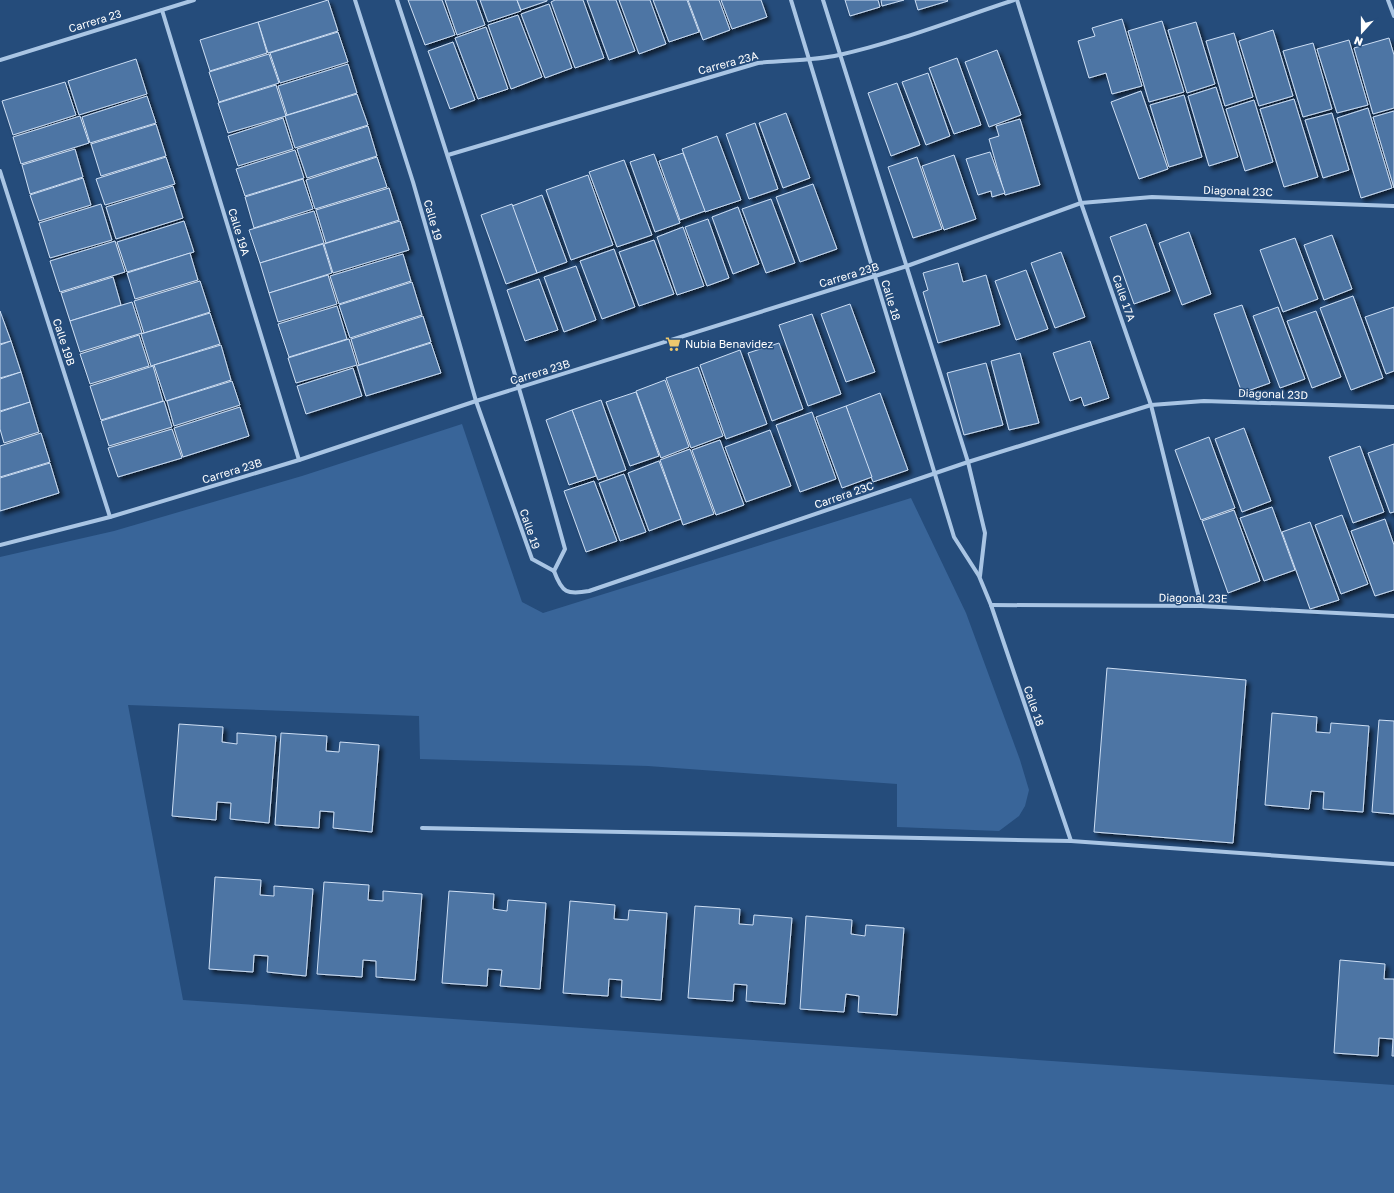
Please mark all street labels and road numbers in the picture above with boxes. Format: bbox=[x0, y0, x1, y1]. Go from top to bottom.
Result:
street label: Carrera 23 bbox=[67, 6, 123, 35]
street label: Carrera 23A bbox=[696, 48, 760, 77]
street label: Diagonal 23C bbox=[1203, 183, 1273, 198]
street label: Calle 19 bbox=[421, 198, 445, 242]
street label: Calle 19A bbox=[226, 206, 253, 258]
street label: Carrera 23B bbox=[817, 259, 880, 290]
street label: Calle 17A bbox=[1110, 273, 1139, 323]
street label: Calle 18 bbox=[879, 278, 904, 322]
street label: Calle 19B bbox=[51, 316, 78, 367]
street label: Carrera 23B bbox=[508, 356, 571, 387]
street label: Diagonal 23D bbox=[1238, 386, 1309, 401]
street label: Carrera 23B bbox=[200, 455, 263, 486]
street label: Carrera 23C bbox=[812, 478, 875, 511]
street label: Calle 19 bbox=[518, 507, 543, 551]
street label: Diagonal 23E bbox=[1158, 590, 1228, 605]
street label: Calle 18 bbox=[1022, 684, 1048, 728]

